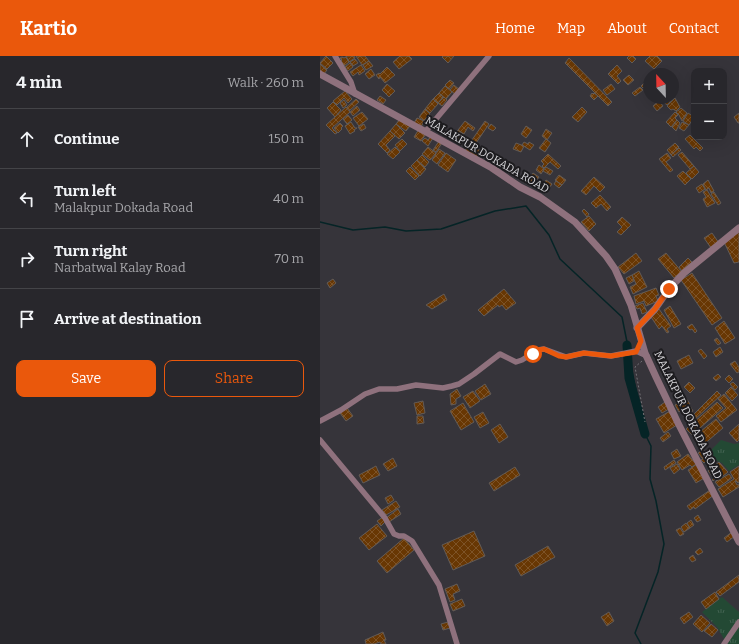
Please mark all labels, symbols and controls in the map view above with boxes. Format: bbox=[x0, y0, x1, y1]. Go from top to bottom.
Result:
text: Kartio bbox=[20, 17, 77, 40]
text: Home bbox=[495, 20, 535, 37]
text: Map bbox=[557, 20, 585, 37]
text: About bbox=[607, 20, 647, 37]
text: Contact bbox=[669, 20, 719, 37]
north arrow bbox=[643, 68, 679, 104]
map controls bbox=[691, 68, 727, 140]
button: + bbox=[691, 68, 727, 104]
text: 4 min bbox=[16, 72, 62, 93]
text: Walk · 260 m bbox=[228, 75, 304, 90]
button: − bbox=[691, 104, 727, 140]
street label: MALAKPUR DOKADA ROAD bbox=[423, 114, 551, 196]
icon: ahead bbox=[16, 128, 38, 150]
text: Continue bbox=[54, 130, 120, 148]
text: 150 m bbox=[268, 131, 304, 146]
text: Turn left bbox=[54, 182, 116, 200]
icon: left bbox=[16, 188, 38, 210]
text: 40 m bbox=[273, 191, 304, 206]
text: Malakpur Dokada Road bbox=[54, 200, 193, 215]
text: Turn right bbox=[54, 242, 127, 260]
icon: right bbox=[16, 248, 38, 270]
text: 70 m bbox=[274, 251, 304, 266]
text: Narbatwal Kalay Road bbox=[54, 260, 186, 275]
route end bbox=[660, 280, 678, 298]
icon: arrive bbox=[16, 308, 38, 330]
text: Arrive at destination bbox=[54, 310, 201, 328]
route start bbox=[524, 345, 542, 363]
street label: MALAKPUR DOKADA ROAD bbox=[651, 349, 725, 481]
button: Save bbox=[16, 360, 156, 397]
button: Share bbox=[164, 360, 304, 397]

